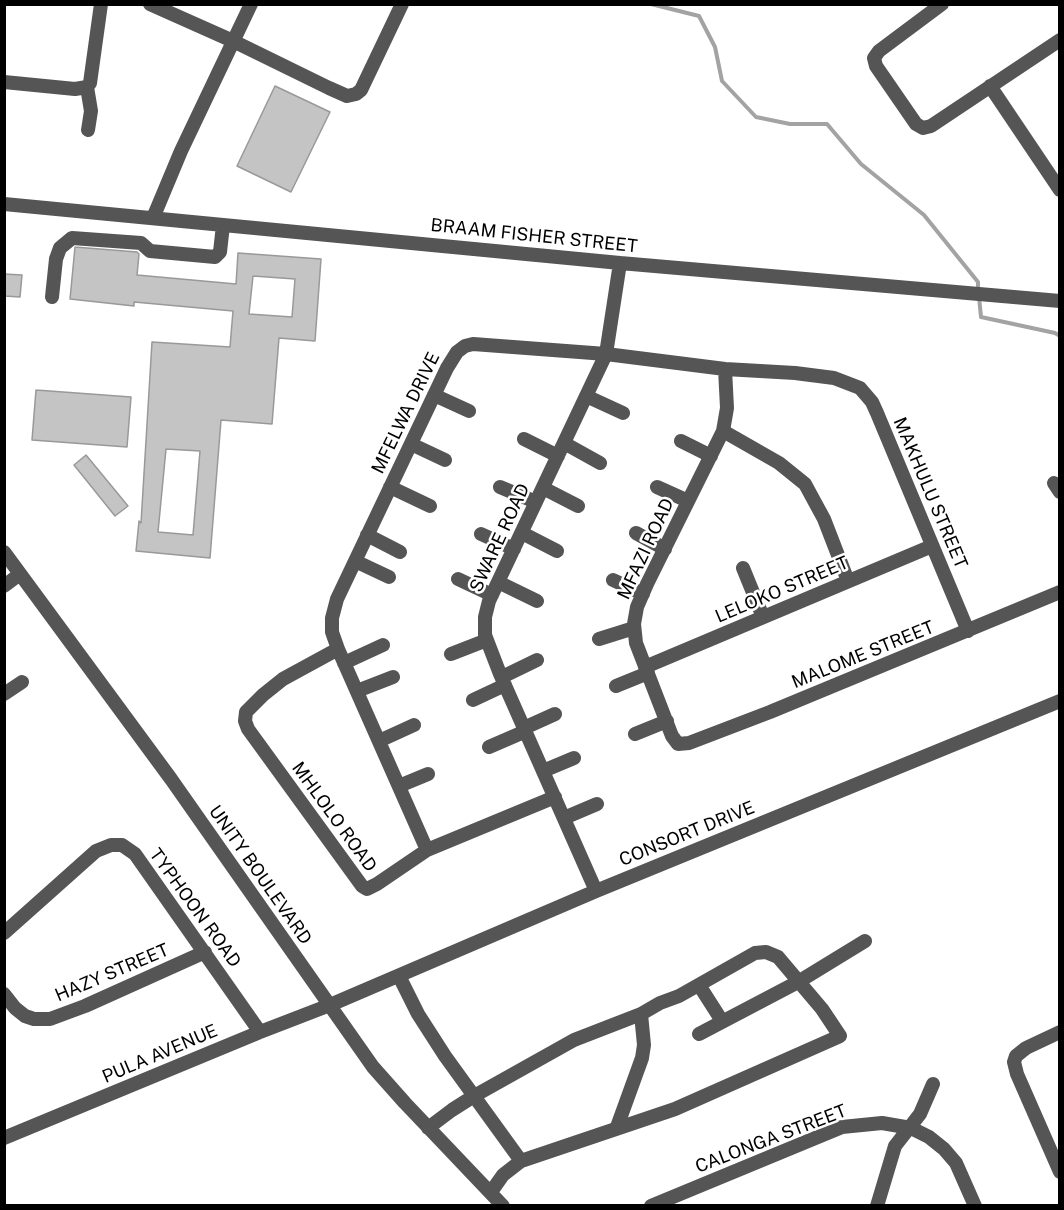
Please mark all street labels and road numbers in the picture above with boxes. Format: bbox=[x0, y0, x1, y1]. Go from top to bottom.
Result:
street label: BRAAM FISHER STREET bbox=[429, 214, 639, 258]
street label: MFELWA DRIVE bbox=[367, 349, 445, 477]
street label: MAKHULU STREET bbox=[888, 414, 972, 572]
street label: SWARE ROAD bbox=[465, 480, 535, 596]
street label: MFAZI ROAD bbox=[613, 495, 679, 603]
street label: LELOKO STREET bbox=[712, 552, 852, 628]
street label: MALOME STREET bbox=[789, 617, 937, 693]
street label: MHLOLO ROAD bbox=[287, 758, 381, 876]
street label: CONSORT DRIVE bbox=[616, 797, 758, 871]
street label: UNITY BOULEVARD bbox=[204, 801, 316, 949]
street label: TYPHOON ROAD bbox=[145, 844, 245, 972]
street label: HAZY STREET bbox=[52, 939, 172, 1007]
street label: PULA AVENUE bbox=[99, 1020, 221, 1088]
street label: CALONGA STREET bbox=[692, 1100, 850, 1178]

